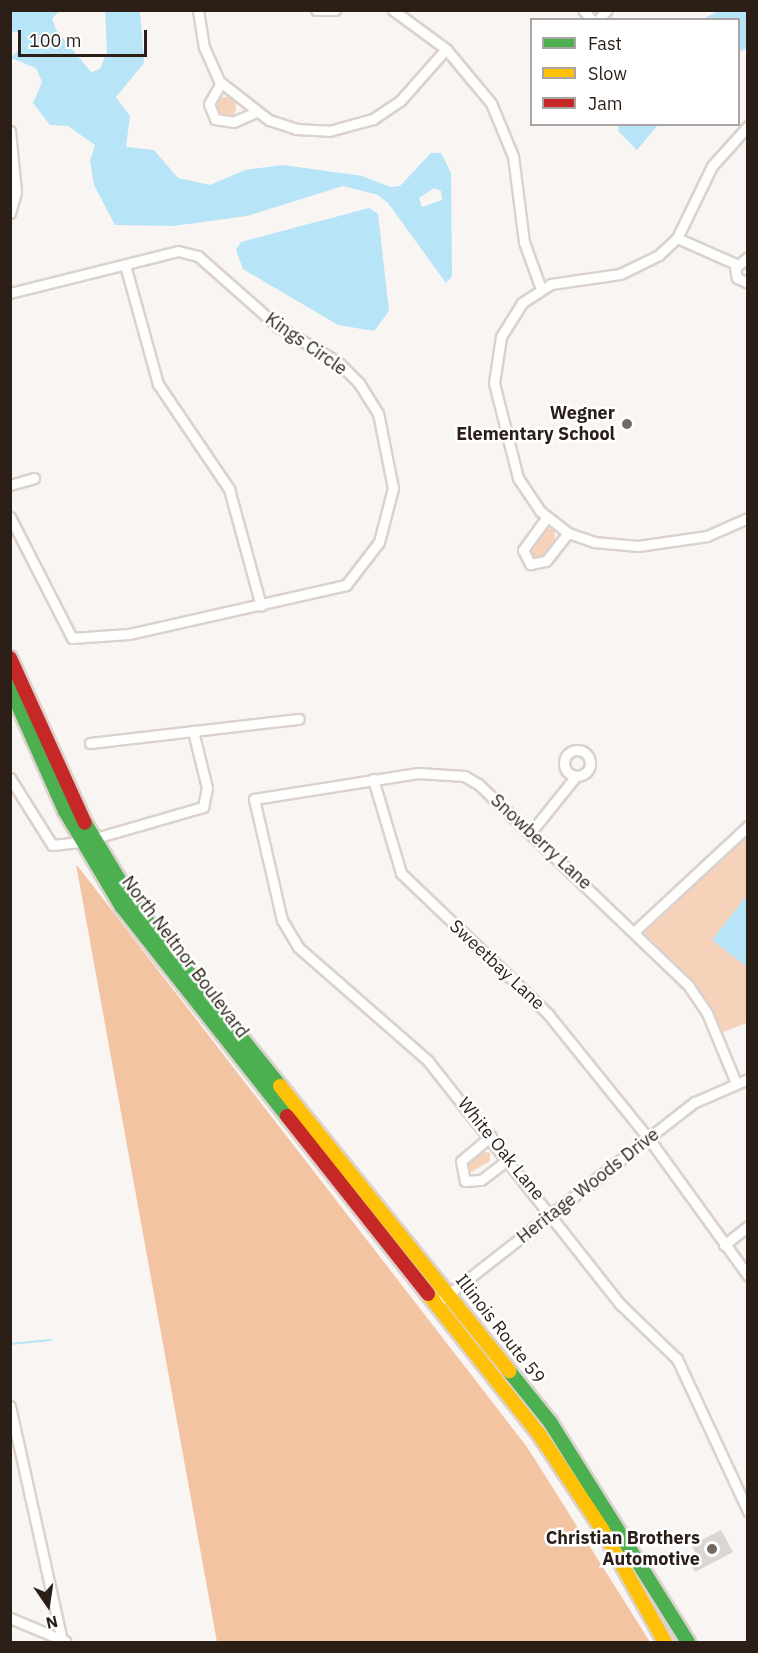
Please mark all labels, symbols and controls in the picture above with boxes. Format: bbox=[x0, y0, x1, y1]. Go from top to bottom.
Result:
scale bar bbox=[21, 18, 150, 56]
legend bbox=[530, 18, 740, 126]
text: 100 m bbox=[29, 29, 81, 52]
text: Fast bbox=[588, 32, 622, 55]
text: Slow bbox=[588, 62, 627, 85]
text: Jam bbox=[588, 92, 623, 115]
street label: Kings Circle bbox=[261, 308, 351, 380]
place label: Wegner Elementary School bbox=[456, 403, 615, 446]
marker: Wegner Elementary School bbox=[620, 417, 634, 431]
street label: Snowberry Lane bbox=[486, 790, 596, 894]
street label: North Neltnor Boulevard bbox=[117, 872, 253, 1042]
street label: Sweetbay Lane bbox=[445, 915, 549, 1015]
street label: White Oak Lane bbox=[453, 1093, 549, 1205]
street label: Heritage Woods Drive bbox=[513, 1124, 663, 1248]
street label: Illinois Route 59 bbox=[451, 1270, 549, 1388]
place label: Christian Brothers Automotive bbox=[546, 1528, 700, 1570]
marker: Christian Brothers Automotive bbox=[705, 1542, 719, 1556]
north arrow bbox=[18, 1575, 78, 1635]
text: N bbox=[44, 1611, 60, 1634]

